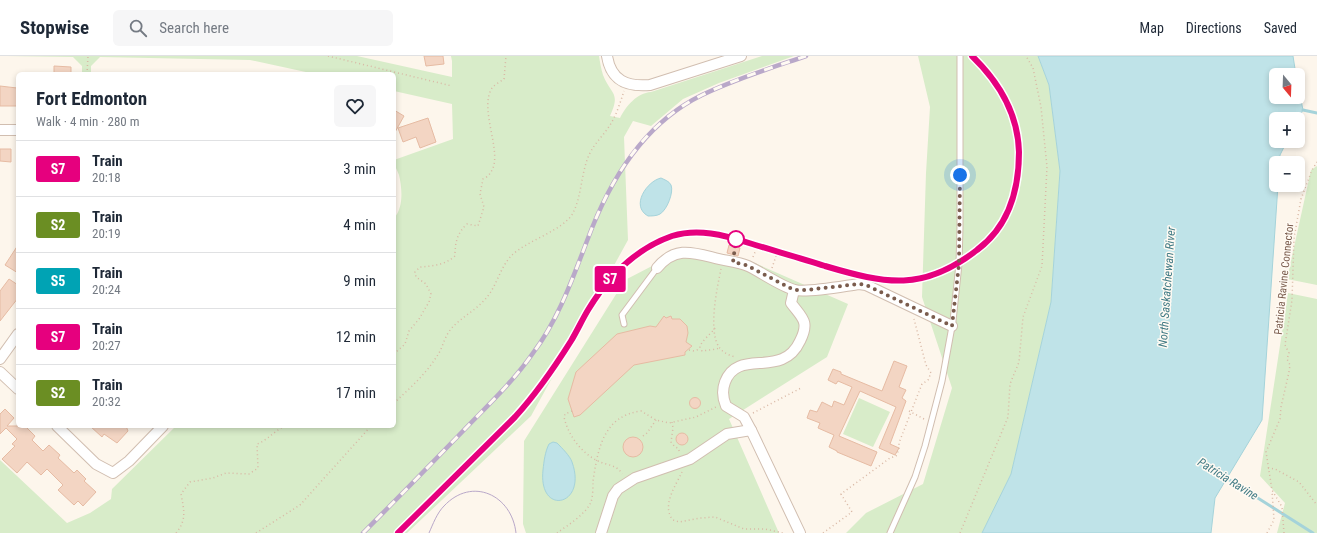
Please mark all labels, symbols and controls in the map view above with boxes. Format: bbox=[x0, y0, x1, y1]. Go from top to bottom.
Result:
search box bbox=[113, 10, 393, 46]
text: Stopwise bbox=[20, 16, 89, 39]
icon: search bbox=[127, 17, 149, 39]
text: Search here bbox=[159, 19, 229, 37]
text: Map bbox=[1140, 20, 1164, 36]
text: Directions bbox=[1186, 20, 1242, 36]
text: Saved bbox=[1264, 20, 1297, 36]
north arrow bbox=[1269, 68, 1305, 104]
map controls bbox=[1269, 68, 1305, 192]
button: heart bbox=[334, 85, 376, 127]
text: Fort Edmonton bbox=[36, 87, 147, 110]
button: + bbox=[1269, 112, 1305, 148]
text: Walk · 4 min · 280 m bbox=[36, 114, 140, 129]
text: Train bbox=[92, 152, 123, 170]
button: − bbox=[1269, 156, 1305, 192]
text: 3 min bbox=[343, 160, 376, 178]
text: S7 bbox=[51, 161, 65, 177]
your location bbox=[950, 165, 970, 185]
text: 20:18 bbox=[92, 170, 121, 185]
text: Train bbox=[92, 208, 123, 226]
text: 4 min bbox=[343, 216, 376, 234]
text: S2 bbox=[51, 217, 65, 233]
street label: Patricia Ravine Connector bbox=[1272, 222, 1296, 335]
text: 20:19 bbox=[92, 226, 121, 241]
water label: North Saskatchewan River bbox=[1156, 226, 1178, 348]
unlabelled marker bbox=[727, 230, 745, 248]
text: Train bbox=[92, 264, 123, 282]
line badge: S7 bbox=[592, 266, 628, 292]
text: S7 bbox=[603, 271, 617, 287]
text: 9 min bbox=[343, 272, 376, 290]
text: S5 bbox=[51, 273, 65, 289]
text: 20:24 bbox=[92, 282, 121, 297]
text: Train bbox=[92, 320, 123, 338]
text: 12 min bbox=[336, 328, 376, 346]
text: S7 bbox=[51, 329, 65, 345]
text: 20:27 bbox=[92, 338, 121, 353]
text: Train bbox=[92, 376, 123, 394]
text: 17 min bbox=[336, 384, 376, 402]
text: S2 bbox=[51, 385, 65, 401]
text: 20:32 bbox=[92, 394, 121, 409]
water label: Patricia Ravine bbox=[1195, 455, 1261, 503]

